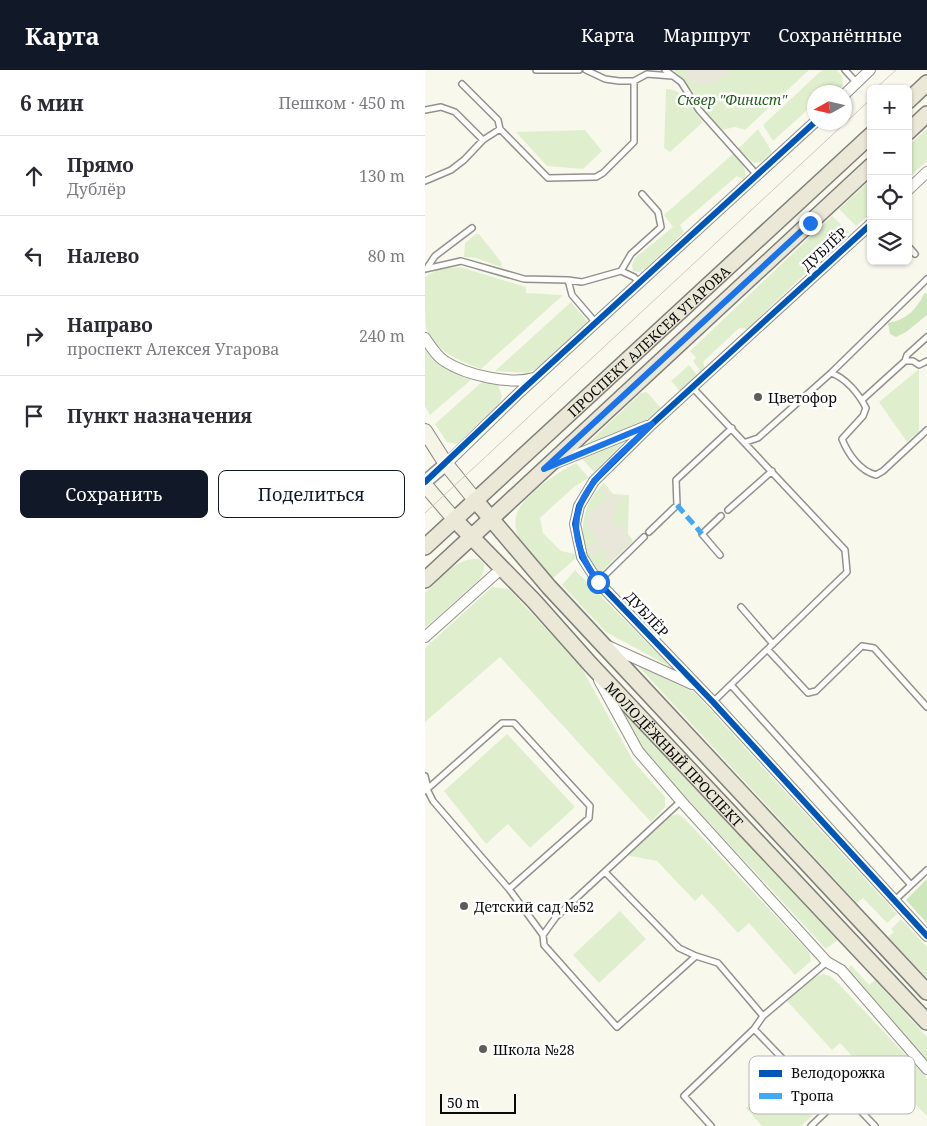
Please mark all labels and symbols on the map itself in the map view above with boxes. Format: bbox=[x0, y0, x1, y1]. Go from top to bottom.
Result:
north arrow bbox=[807, 85, 852, 130]
park label: Сквер "Финист" bbox=[677, 90, 788, 109]
route end bbox=[799, 212, 822, 235]
street label: ДУБЛЁР bbox=[797, 223, 851, 275]
street label: ПРОСПЕКТ АЛЕКСЕЯ УГАРОВА bbox=[563, 261, 734, 420]
place label: Цветофор bbox=[768, 388, 837, 407]
marker: Цветофор bbox=[752, 391, 764, 403]
route start bbox=[587, 571, 610, 594]
street label: ДУБЛЁР bbox=[621, 587, 673, 641]
street label: МОЛОДЁЖНЫЙ ПРОСПЕКТ bbox=[602, 677, 748, 831]
place label: Детский сад №52 bbox=[474, 897, 594, 916]
marker: Детский сад №52 bbox=[458, 900, 470, 912]
place label: Школа №28 bbox=[493, 1040, 575, 1059]
marker: Школа №28 bbox=[477, 1043, 489, 1055]
legend bbox=[749, 1056, 915, 1114]
text: Велодорожка bbox=[791, 1063, 886, 1082]
text: Тропа bbox=[791, 1086, 834, 1105]
scale bar bbox=[440, 1091, 516, 1114]

